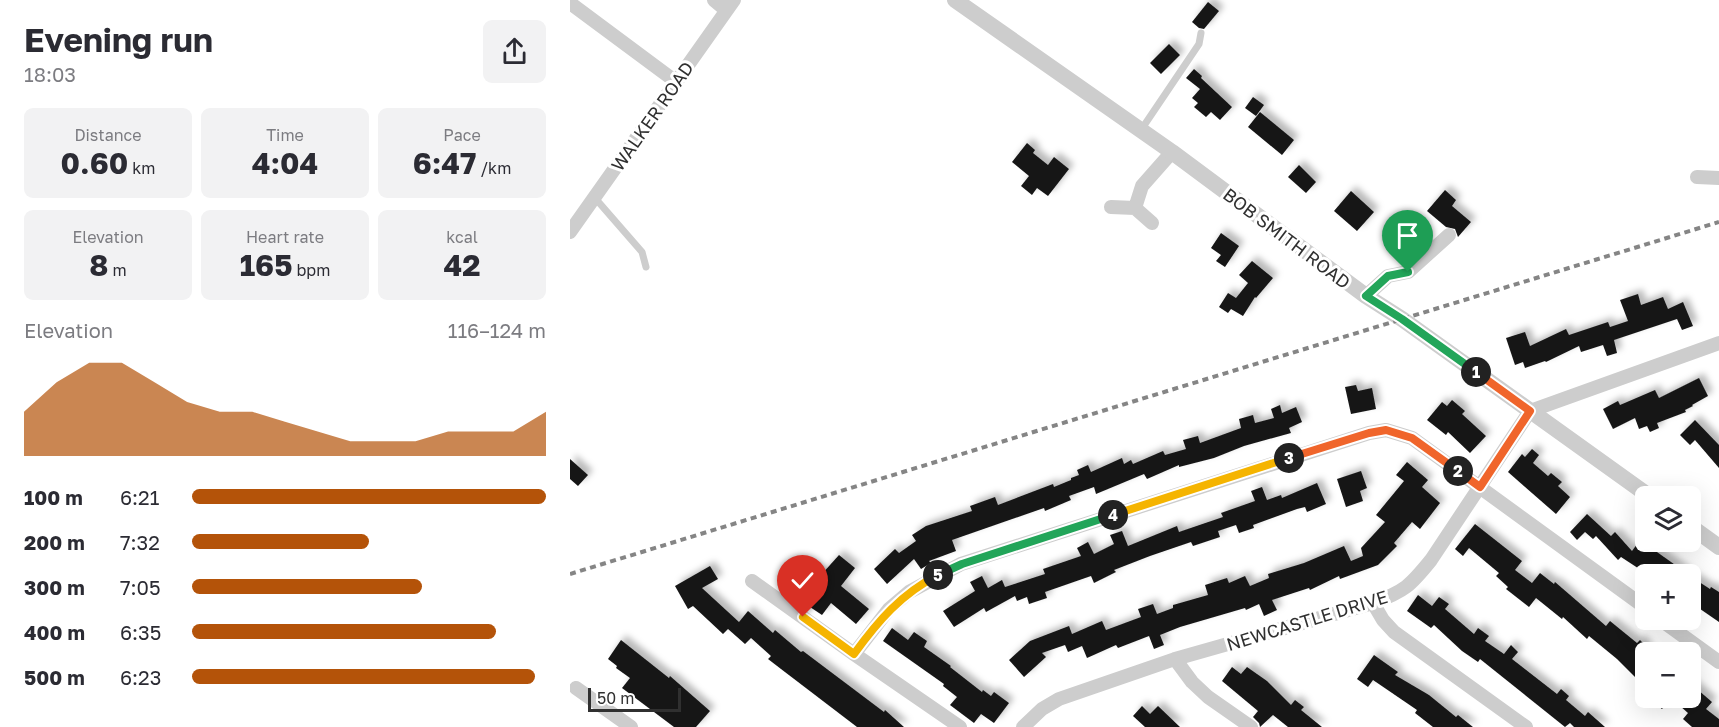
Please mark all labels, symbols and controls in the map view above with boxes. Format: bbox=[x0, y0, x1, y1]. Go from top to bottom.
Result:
text: Evening run bbox=[24, 20, 213, 59]
button: share bbox=[483, 20, 546, 83]
street label: WALKER ROAD bbox=[606, 57, 698, 175]
text: 18:03 bbox=[24, 62, 76, 86]
text: Distance bbox=[74, 125, 142, 145]
text: Time bbox=[266, 125, 304, 145]
text: Pace bbox=[443, 125, 481, 145]
text: 0.60 bbox=[61, 145, 128, 181]
text: 4:04 bbox=[252, 145, 318, 181]
text: 6:47 bbox=[413, 145, 476, 181]
text: km bbox=[128, 158, 155, 178]
text: /km bbox=[476, 158, 511, 178]
street label: BOB SMITH ROAD bbox=[1219, 183, 1355, 293]
pin bbox=[1382, 210, 1433, 272]
icon: arrive bbox=[1391, 219, 1424, 252]
text: Elevation bbox=[72, 227, 144, 247]
text: Heart rate bbox=[246, 227, 324, 247]
text: kcal bbox=[446, 227, 478, 247]
text: 8 bbox=[89, 247, 109, 283]
text: 165 bbox=[240, 247, 292, 283]
text: 42 bbox=[443, 247, 481, 283]
text: m bbox=[109, 260, 127, 280]
text: bpm bbox=[292, 260, 330, 280]
text: Elevation bbox=[24, 318, 113, 342]
text: 116–124 m bbox=[448, 318, 546, 342]
pin: 1 bbox=[1461, 357, 1491, 387]
text: 1 bbox=[1472, 362, 1480, 382]
pin: 3 bbox=[1274, 443, 1304, 473]
text: 3 bbox=[1284, 448, 1294, 468]
pin: 2 bbox=[1443, 456, 1473, 486]
text: 2 bbox=[1453, 461, 1463, 481]
text: 100 m bbox=[24, 485, 83, 509]
text: 6:21 bbox=[120, 485, 159, 509]
map controls bbox=[1635, 486, 1701, 708]
button: layers bbox=[1635, 486, 1701, 552]
pin: 4 bbox=[1098, 500, 1128, 530]
text: 4 bbox=[1108, 505, 1118, 525]
text: 200 m bbox=[24, 530, 85, 554]
text: 7:32 bbox=[120, 530, 160, 554]
pin bbox=[777, 555, 828, 617]
pin: 5 bbox=[923, 560, 953, 590]
icon: check bbox=[786, 564, 819, 597]
button: + bbox=[1635, 564, 1701, 630]
text: 5 bbox=[933, 565, 943, 585]
text: 300 m bbox=[24, 575, 85, 599]
text: 7:05 bbox=[120, 575, 161, 599]
street label: NEWCASTLE DRIVE bbox=[1224, 585, 1390, 655]
text: 400 m bbox=[24, 620, 85, 644]
text: 6:35 bbox=[120, 620, 161, 644]
button: − bbox=[1635, 642, 1701, 708]
text: 500 m bbox=[24, 665, 85, 689]
text: 6:23 bbox=[120, 665, 161, 689]
scale bar bbox=[588, 685, 681, 712]
text: 50 m bbox=[597, 688, 634, 708]

